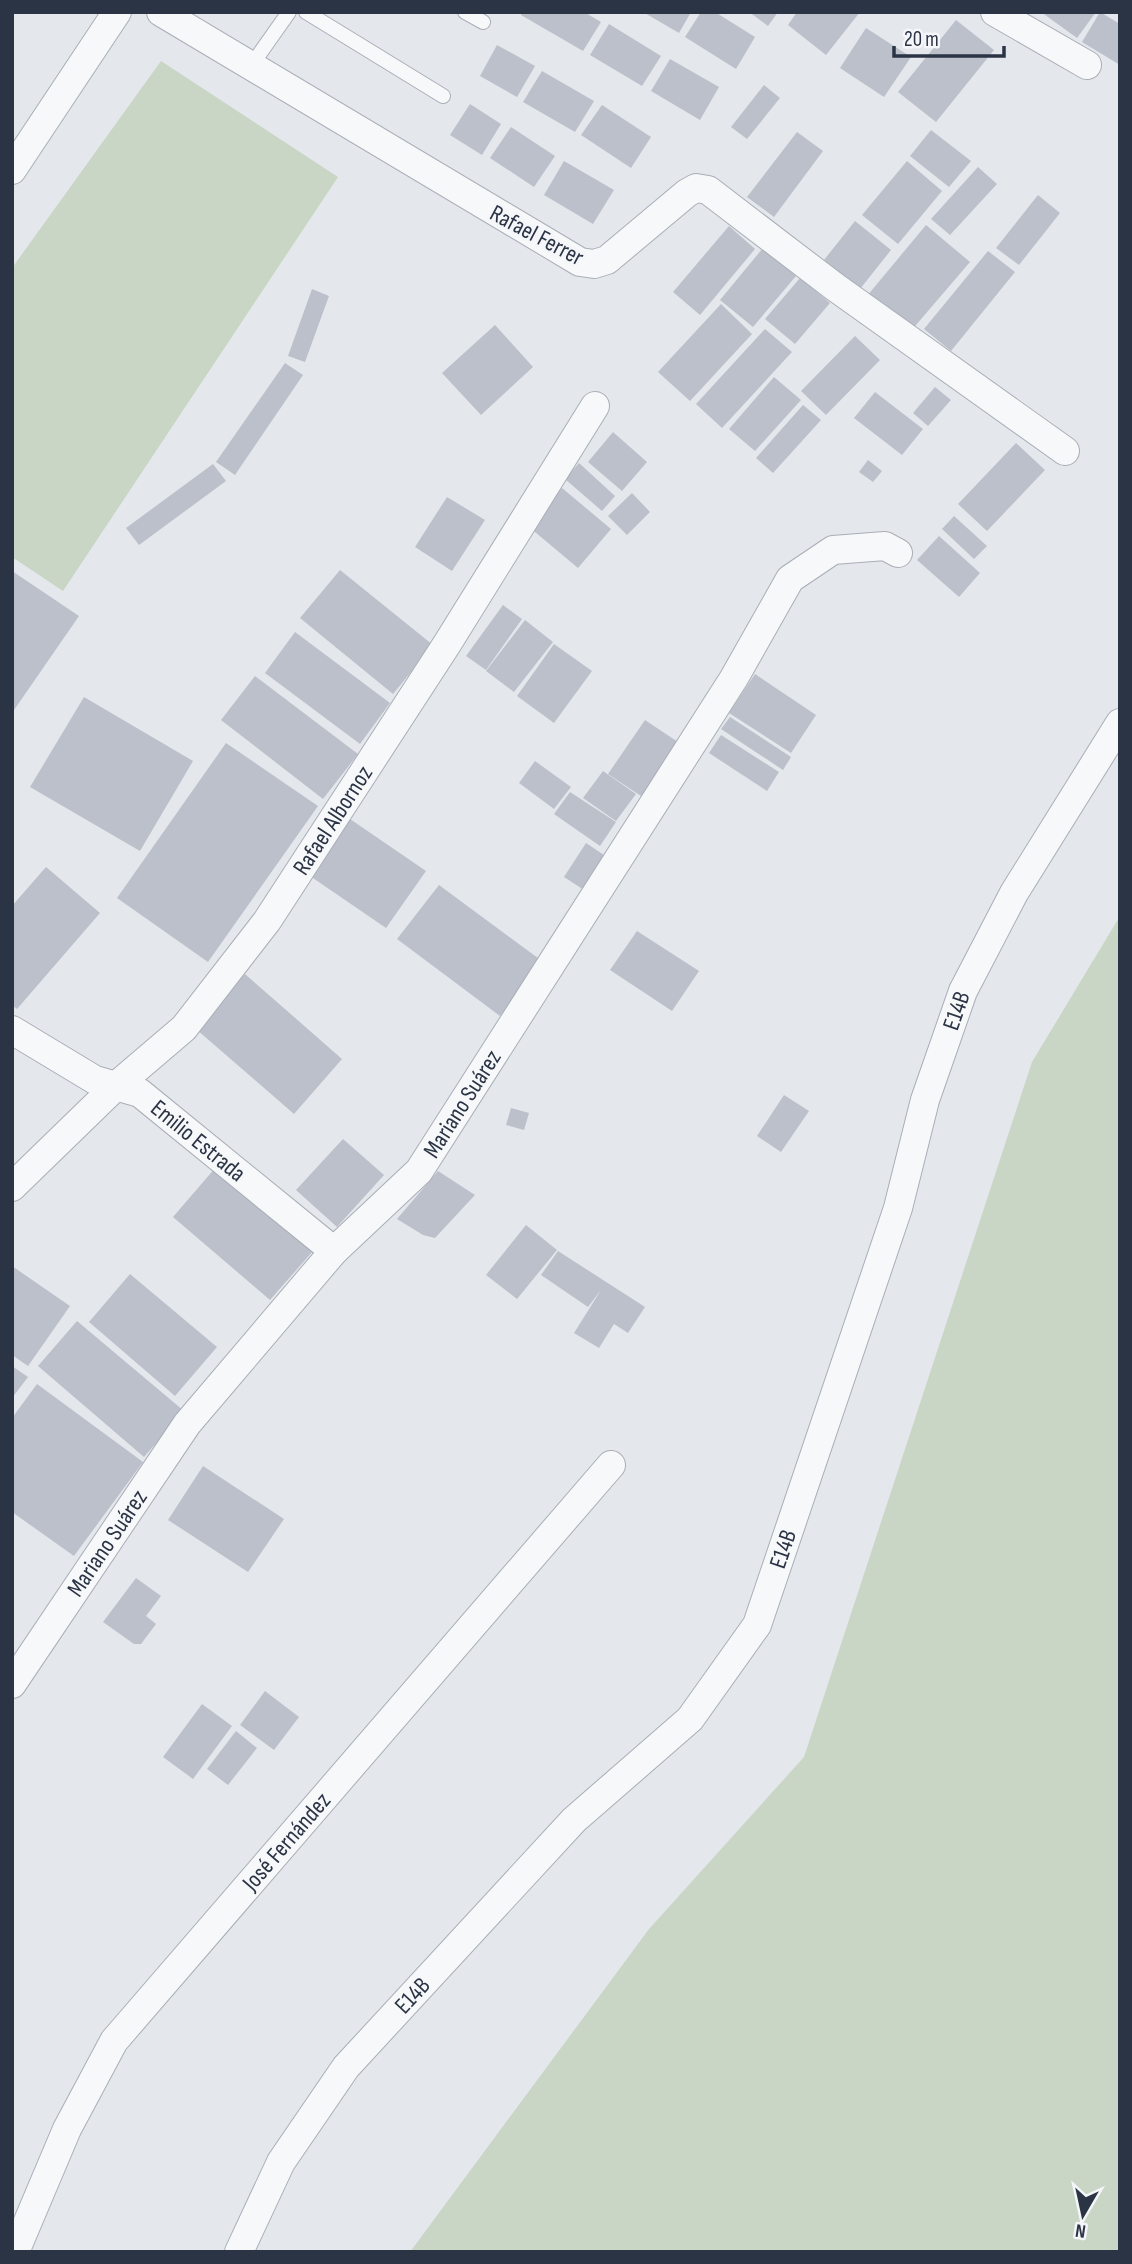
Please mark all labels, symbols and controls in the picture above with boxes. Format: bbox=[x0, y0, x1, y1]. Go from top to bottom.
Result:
scale bar bbox=[894, 14, 1004, 58]
text: 20 m bbox=[904, 27, 939, 52]
street label: Rafael Ferrer bbox=[485, 199, 589, 272]
street label: Rafael Albornoz bbox=[287, 760, 379, 881]
street label: E14B bbox=[937, 988, 977, 1034]
street label: Mariano Suárez bbox=[417, 1044, 508, 1163]
street label: Emilio Estrada bbox=[145, 1094, 251, 1188]
street label: Mariano Suárez bbox=[61, 1484, 154, 1602]
street label: E14B bbox=[763, 1526, 803, 1572]
street label: José Fernández bbox=[236, 1786, 337, 1897]
street label: E14B bbox=[389, 1971, 436, 2020]
north arrow bbox=[1048, 2180, 1118, 2250]
text: N bbox=[1074, 2218, 1087, 2242]

